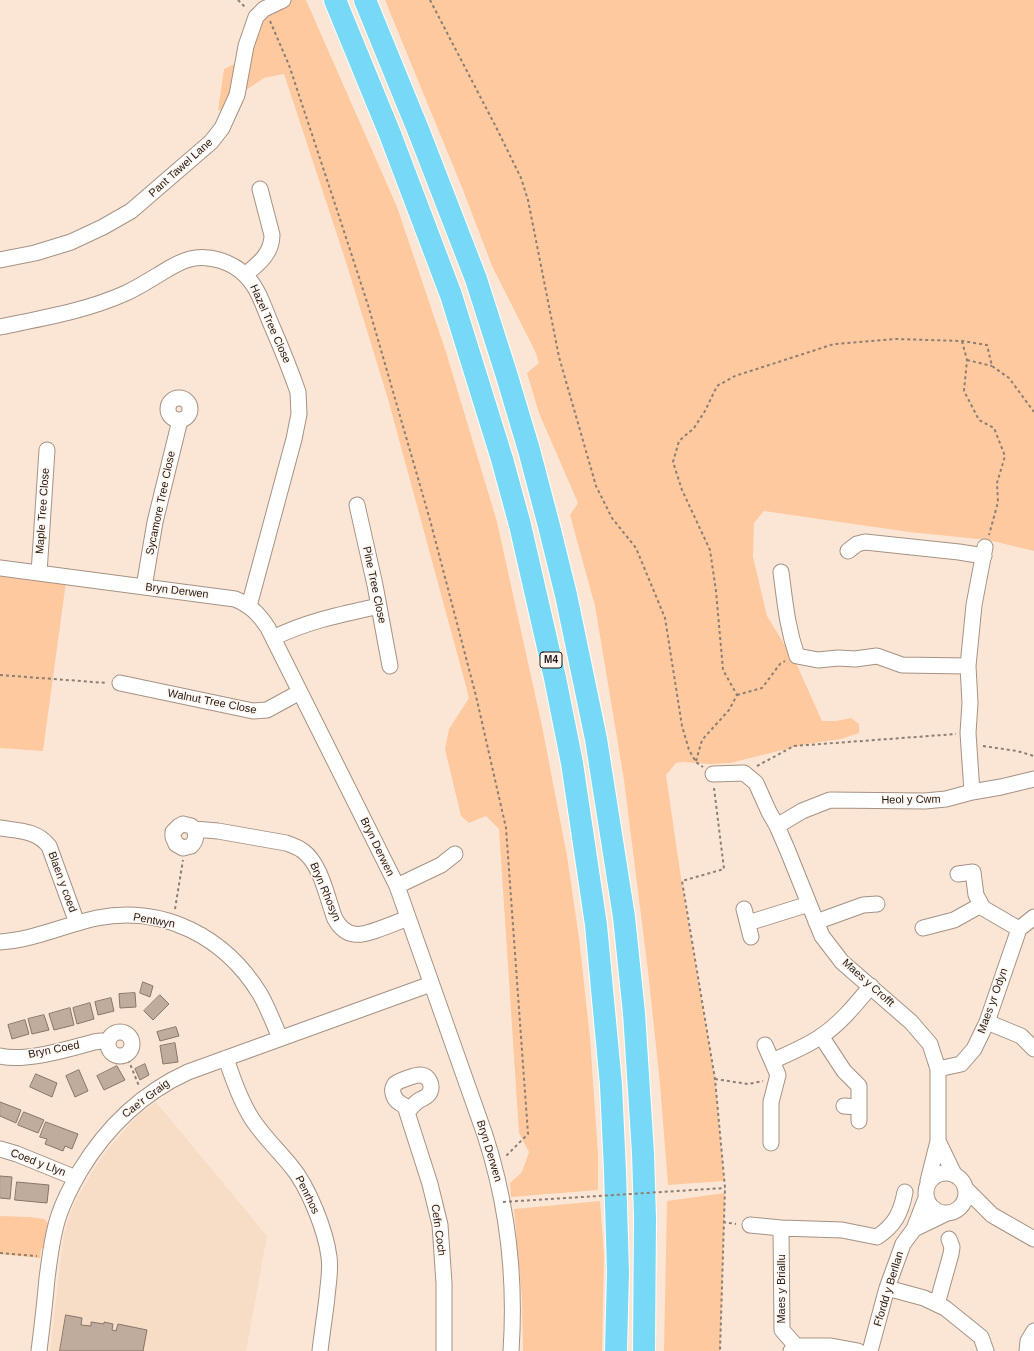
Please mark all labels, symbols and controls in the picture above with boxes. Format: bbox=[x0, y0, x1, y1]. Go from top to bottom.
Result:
street label: Pant Tawel Lane bbox=[146, 136, 216, 200]
street label: Hazel Tree Close bbox=[247, 283, 293, 365]
street label: Sycamore Tree Close bbox=[144, 450, 178, 556]
street label: Maple Tree Close bbox=[33, 467, 53, 555]
street label: Pine Tree Close bbox=[359, 545, 389, 625]
street label: Bryn Derwen bbox=[145, 581, 209, 601]
road number: M4 bbox=[540, 652, 562, 668]
street label: Walnut Tree Close bbox=[166, 687, 258, 717]
street label: Heol y Cwm bbox=[881, 793, 941, 807]
street label: Bryn Derwen bbox=[357, 816, 397, 878]
street label: Blaen y coed bbox=[45, 850, 79, 914]
street label: Bryn Rhosyn bbox=[307, 860, 343, 924]
street label: Pentwyn bbox=[132, 911, 176, 931]
street label: Maes y Crofft bbox=[839, 956, 897, 1010]
street label: Maes yr Odyn bbox=[975, 967, 1011, 1035]
street label: Bryn Coed bbox=[27, 1039, 81, 1061]
street label: Cae'r Graig bbox=[120, 1077, 172, 1121]
street label: Bryn Derwen bbox=[473, 1119, 505, 1183]
street label: Coed y Llyn bbox=[9, 1146, 67, 1180]
street label: Penrhos bbox=[292, 1174, 322, 1216]
street label: Cefn Coch bbox=[428, 1203, 448, 1257]
street label: Ffordd y Berllan bbox=[871, 1250, 907, 1328]
street label: Maes y Briallu bbox=[775, 1254, 789, 1324]

